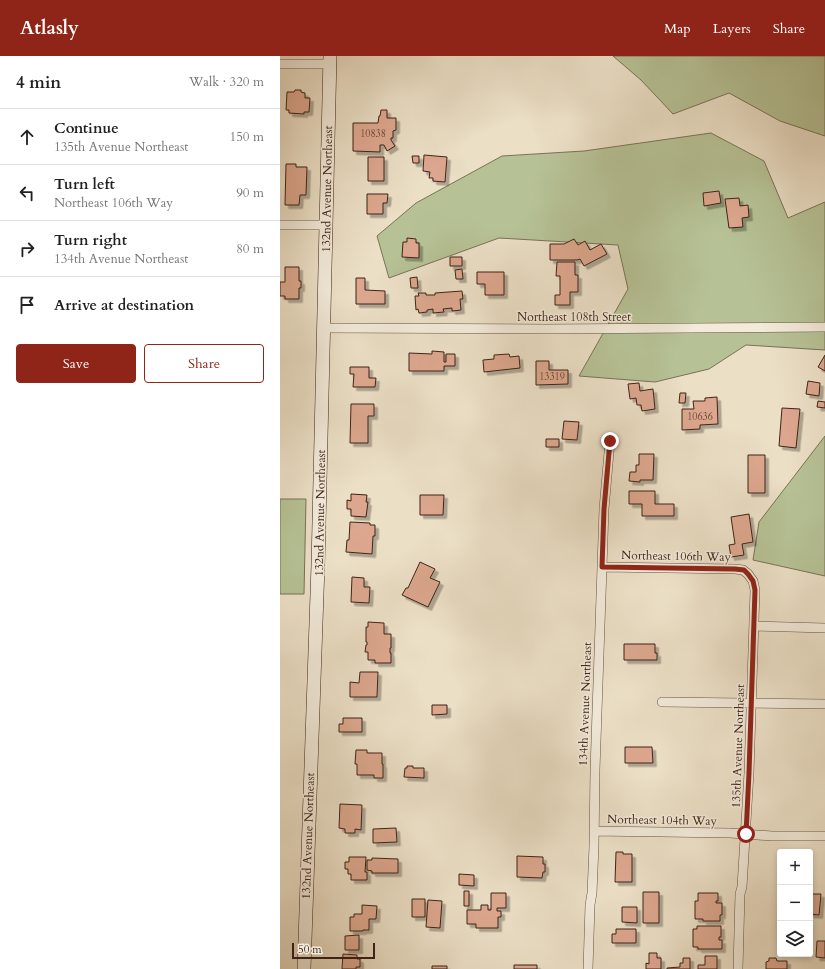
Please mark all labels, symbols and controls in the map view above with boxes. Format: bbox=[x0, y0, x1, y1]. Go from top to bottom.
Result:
text: Atlasly bbox=[20, 15, 79, 41]
text: Map bbox=[664, 19, 691, 38]
text: Layers bbox=[713, 19, 751, 38]
text: Share bbox=[773, 19, 805, 38]
text: 4 min bbox=[16, 71, 61, 94]
text: Walk · 320 m bbox=[189, 73, 264, 91]
text: Continue bbox=[54, 118, 119, 138]
street label: 132nd Avenue Northeast bbox=[318, 125, 336, 253]
icon: ahead bbox=[16, 126, 38, 148]
house number: 10838 bbox=[360, 127, 386, 141]
text: 150 m bbox=[230, 128, 264, 146]
text: 135th Avenue Northeast bbox=[54, 138, 188, 156]
text: Turn left bbox=[54, 174, 115, 194]
icon: left bbox=[16, 182, 38, 204]
text: 90 m bbox=[236, 184, 264, 202]
text: Northeast 106th Way bbox=[54, 194, 173, 212]
text: Turn right bbox=[54, 230, 127, 250]
icon: right bbox=[16, 238, 38, 260]
text: 80 m bbox=[236, 240, 264, 258]
text: 134th Avenue Northeast bbox=[54, 250, 188, 268]
icon: arrive bbox=[16, 294, 38, 316]
text: Arrive at destination bbox=[54, 295, 194, 315]
street label: Northeast 108th Street bbox=[517, 309, 631, 325]
button: Save bbox=[16, 344, 136, 383]
button: Share bbox=[144, 344, 264, 383]
house number: 13319 bbox=[539, 370, 565, 384]
house number: 10636 bbox=[687, 410, 713, 424]
route end bbox=[601, 432, 619, 450]
street label: 132nd Avenue Northeast bbox=[311, 449, 329, 577]
street label: Northeast 106th Way bbox=[621, 547, 732, 565]
street label: 134th Avenue Northeast bbox=[575, 642, 595, 766]
street label: 135th Avenue Northeast bbox=[728, 684, 748, 808]
street label: 132nd Avenue Northeast bbox=[298, 772, 318, 900]
street label: Northeast 104th Way bbox=[607, 811, 718, 829]
route start bbox=[737, 825, 755, 843]
map controls bbox=[777, 849, 813, 957]
button: + bbox=[777, 849, 813, 885]
button: − bbox=[777, 885, 813, 921]
button: layers bbox=[777, 921, 813, 957]
scale bar bbox=[292, 941, 375, 960]
text: 50 m bbox=[298, 942, 322, 957]

